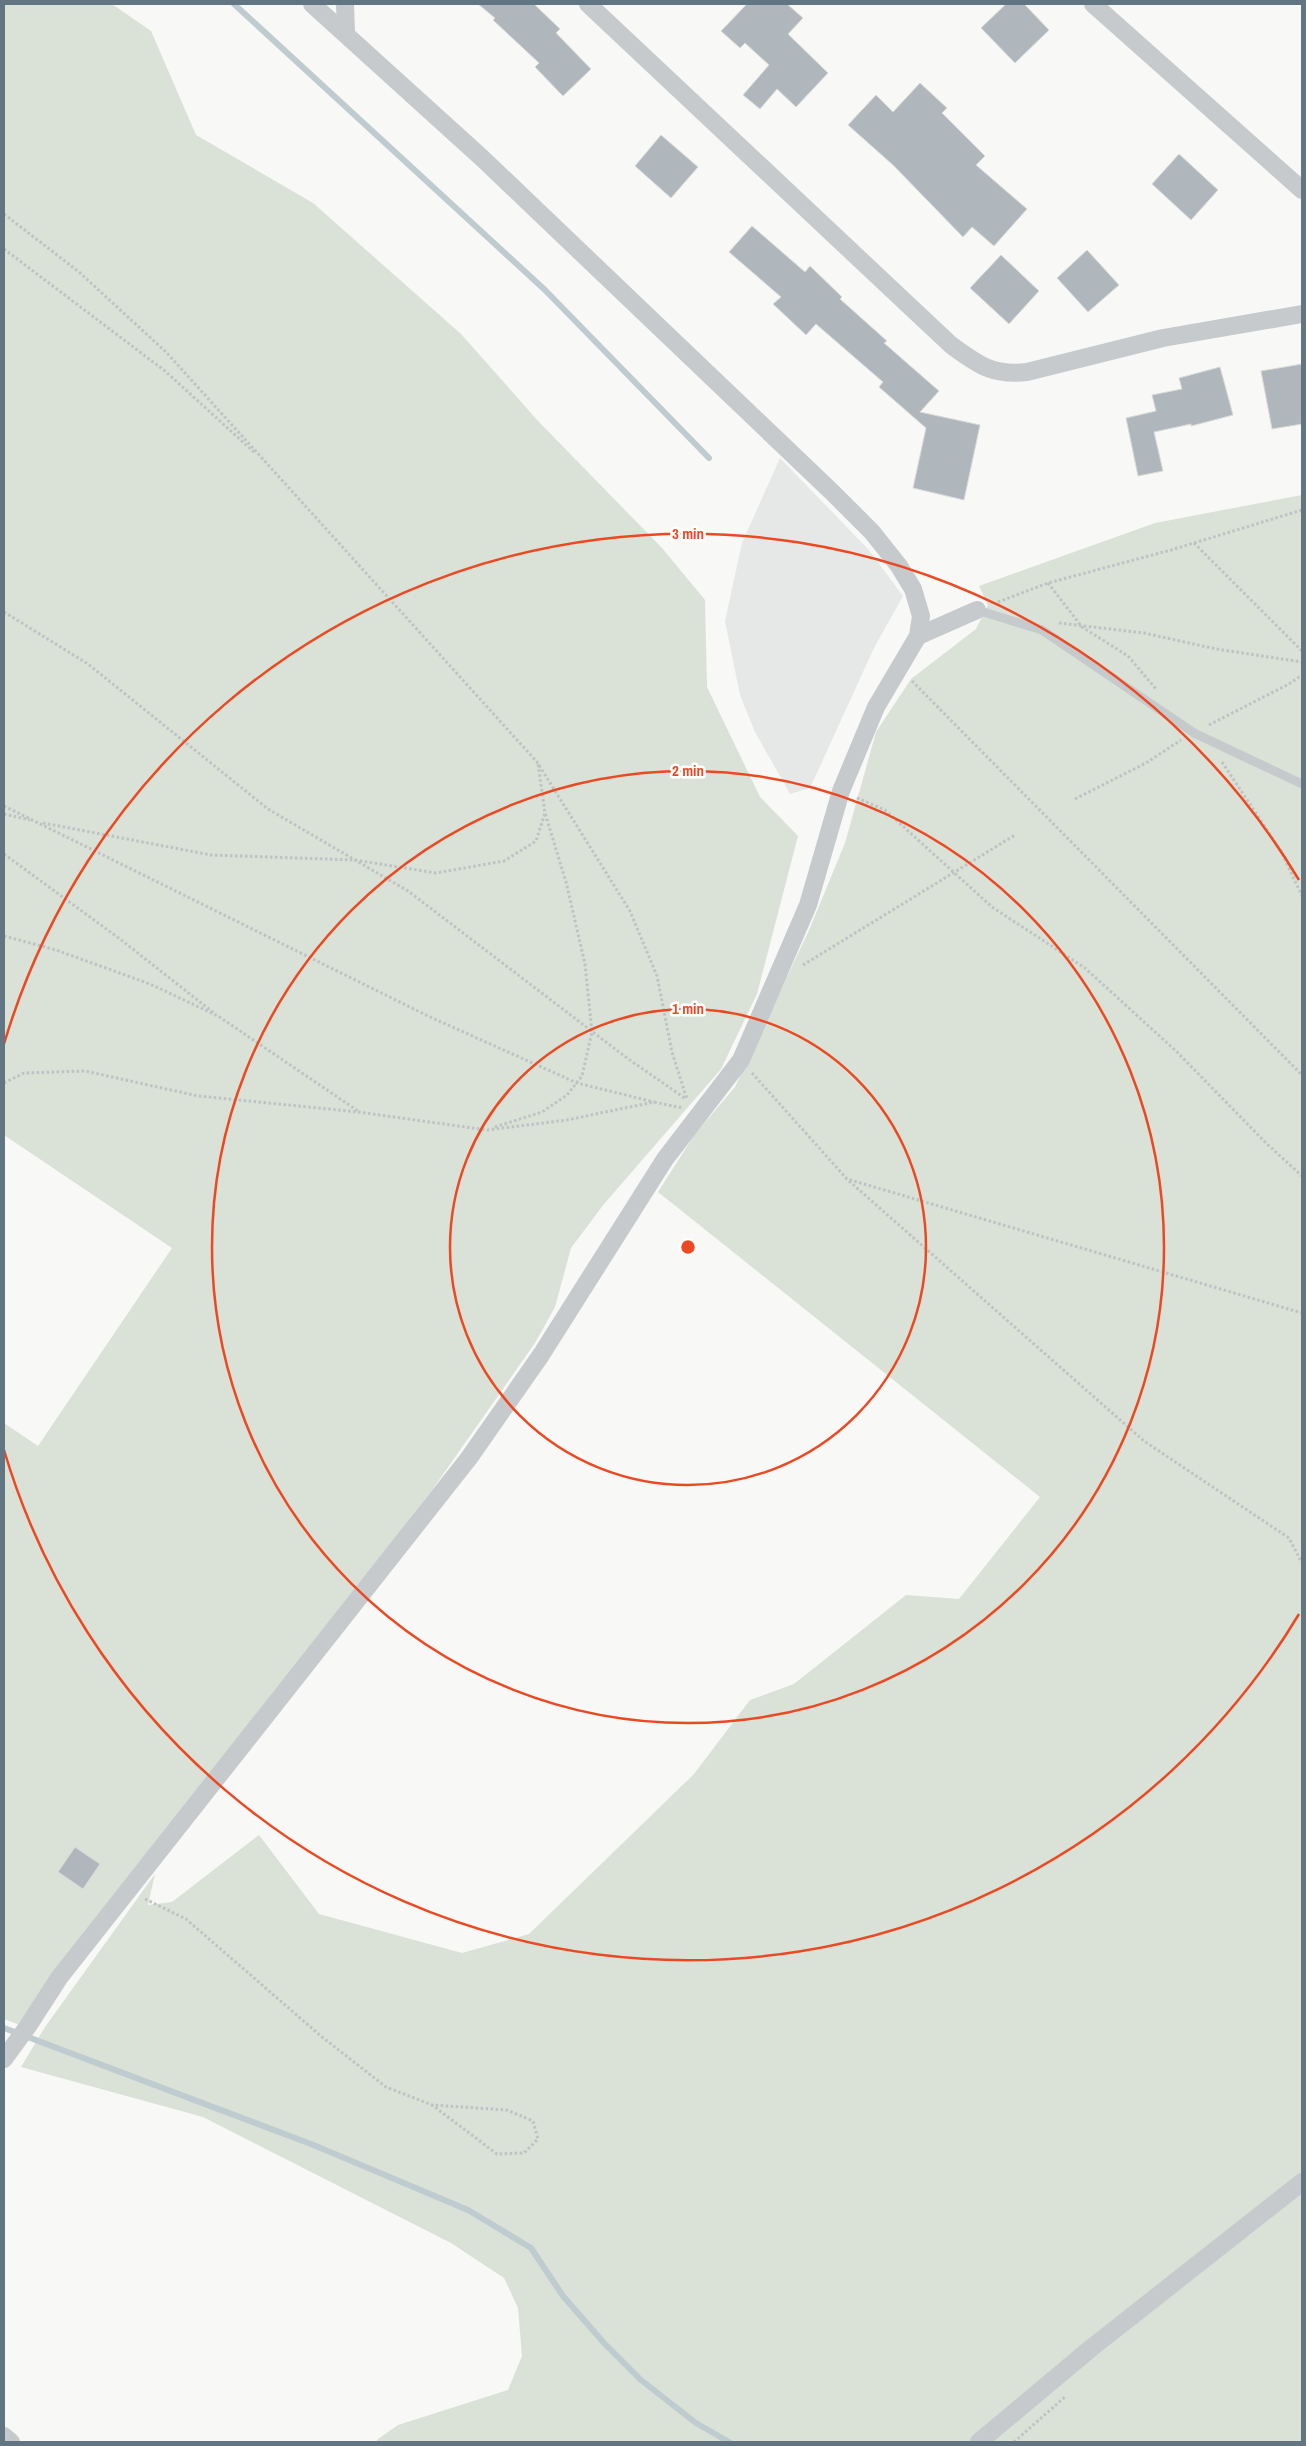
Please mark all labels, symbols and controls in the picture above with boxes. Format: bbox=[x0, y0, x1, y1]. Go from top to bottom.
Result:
text: 3 min bbox=[672, 523, 704, 544]
text: 2 min bbox=[672, 760, 704, 781]
text: 1 min bbox=[672, 998, 704, 1019]
centre of rings bbox=[679, 1238, 697, 1256]

